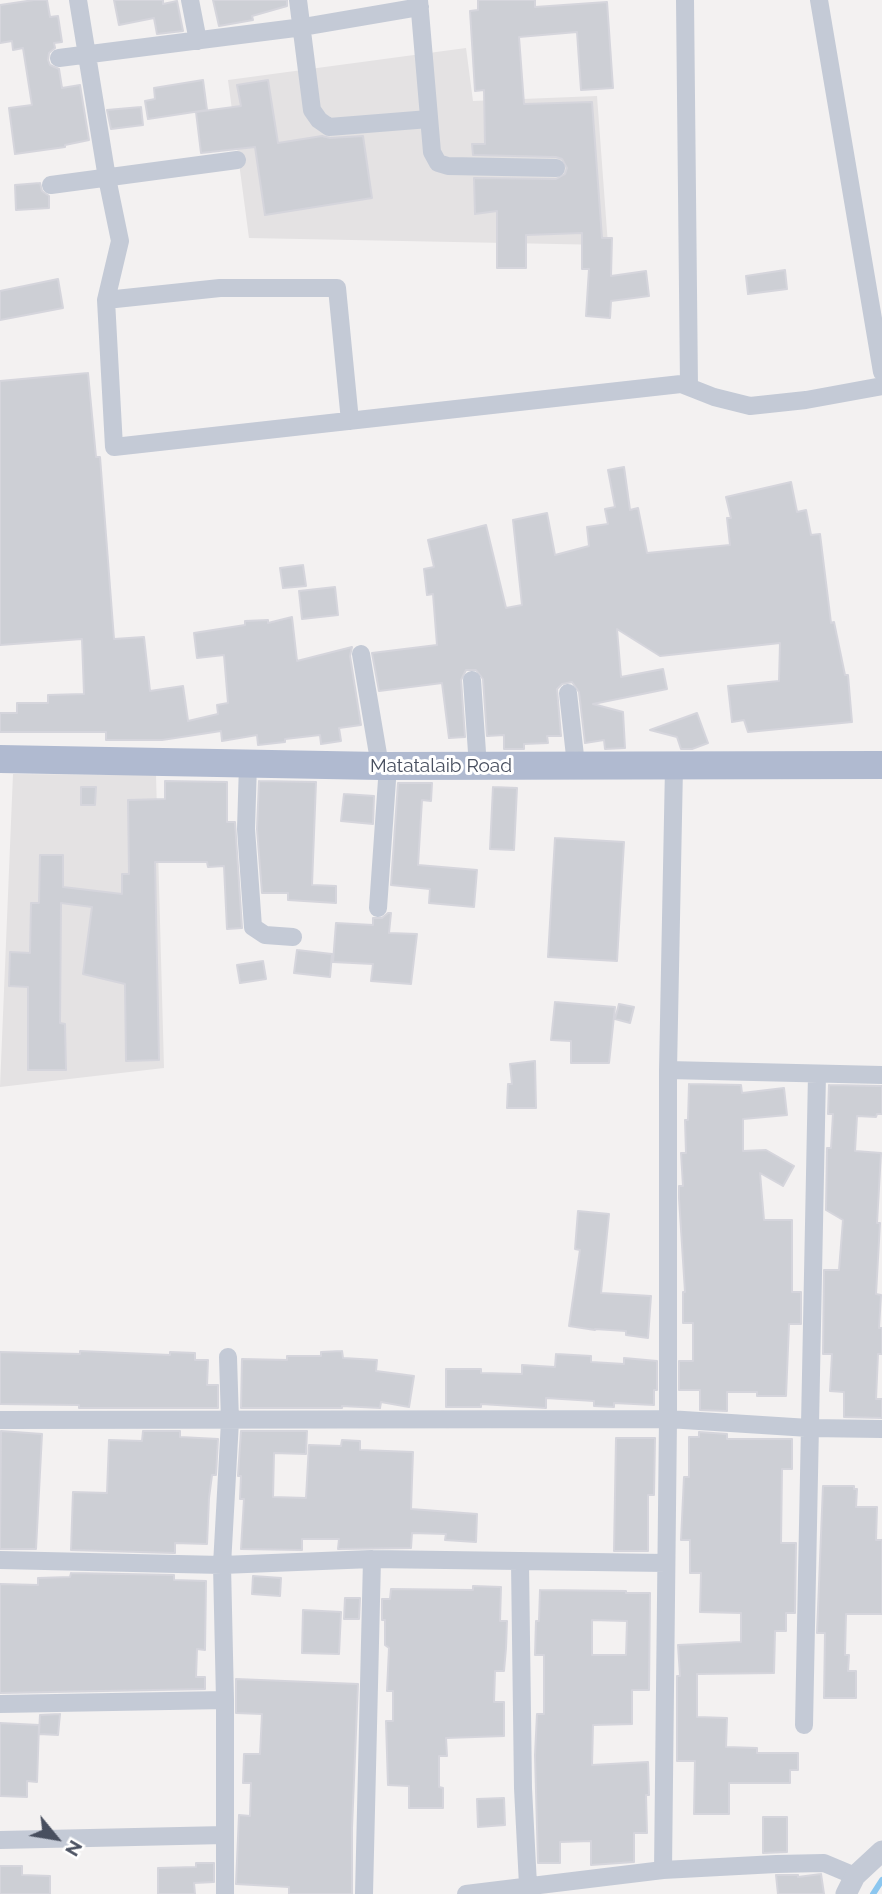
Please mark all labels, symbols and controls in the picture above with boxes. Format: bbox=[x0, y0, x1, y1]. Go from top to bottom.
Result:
street label: Matatalaib Road bbox=[370, 755, 512, 777]
north arrow bbox=[21, 1803, 91, 1873]
text: N bbox=[61, 1837, 87, 1860]

